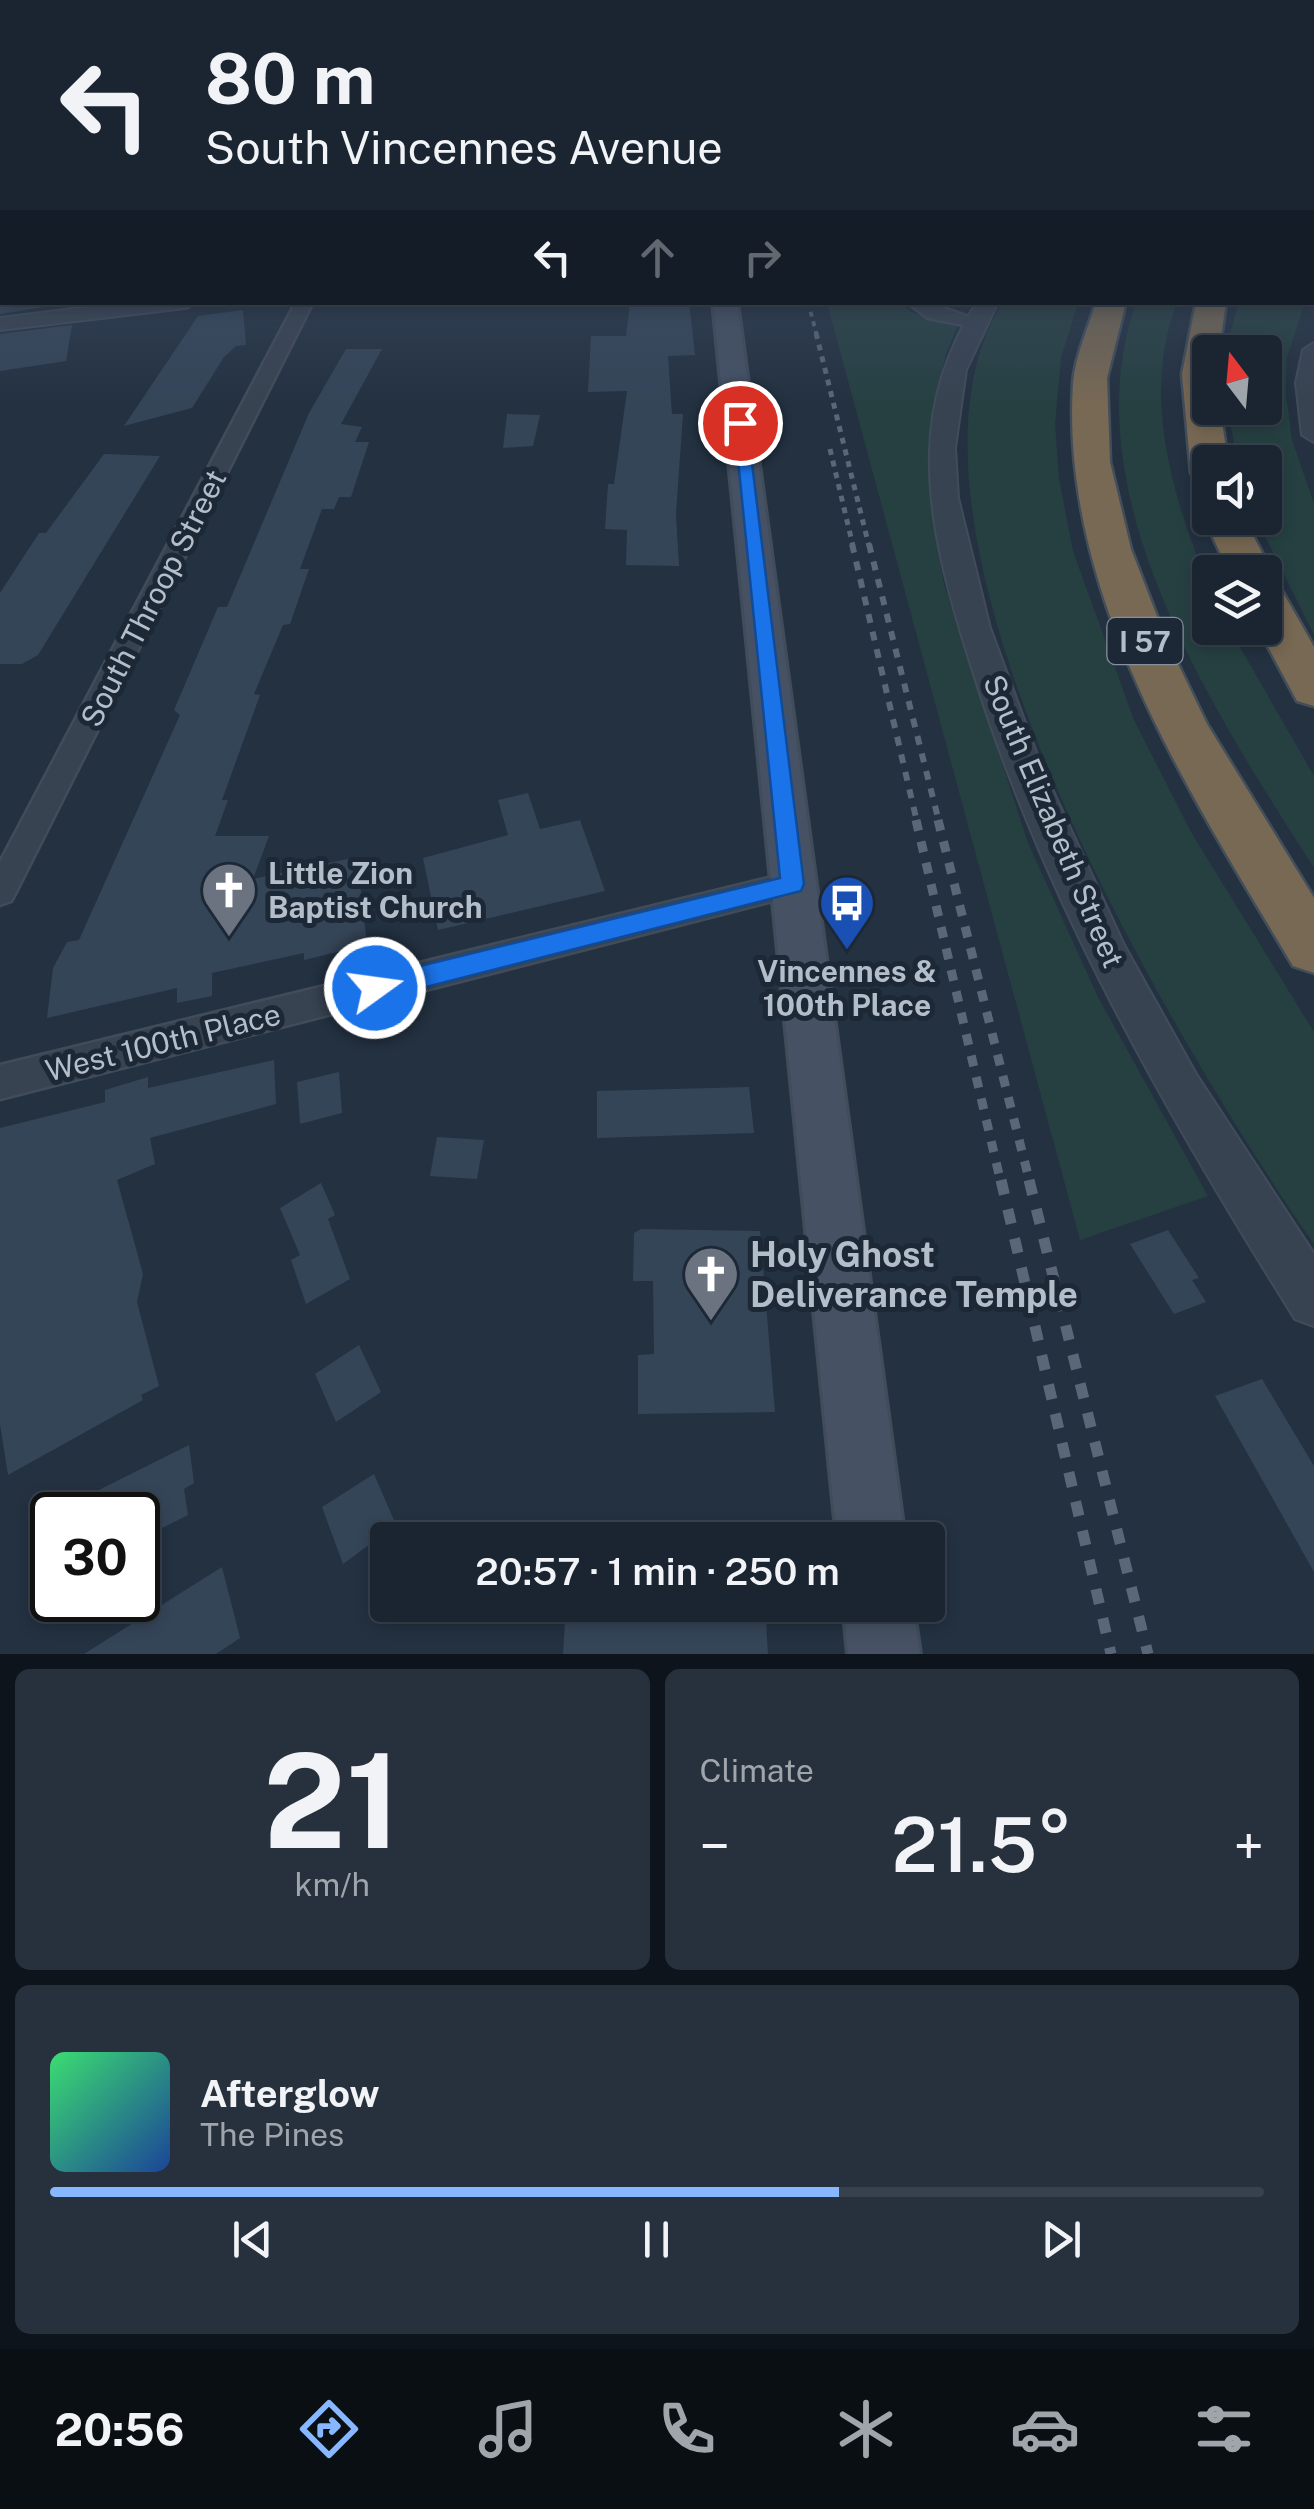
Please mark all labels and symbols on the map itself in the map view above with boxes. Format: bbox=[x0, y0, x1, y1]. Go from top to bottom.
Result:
north arrow bbox=[1192, 335, 1282, 425]
pin bbox=[698, 381, 783, 466]
street label: South Throop Street bbox=[73, 463, 233, 733]
road number: I 57 bbox=[1108, 618, 1182, 664]
street label: South Elizabeth Street bbox=[976, 669, 1132, 973]
place label: Little Zion Baptist Church bbox=[268, 855, 482, 925]
church icon: Little Zion Baptist Church bbox=[199, 860, 259, 939]
bus stop icon: Vincennes & 100th Place bbox=[817, 873, 877, 952]
position arrow bbox=[323, 936, 427, 1040]
place label: Vincennes & 100th Place bbox=[757, 953, 937, 1023]
street label: West 100th Place bbox=[42, 995, 284, 1089]
place label: Holy Ghost Deliverance Temple bbox=[750, 1234, 1078, 1315]
church icon: Holy Ghost Deliverance Temple bbox=[681, 1244, 741, 1323]
speed limit sign: 30 bbox=[30, 1492, 160, 1622]

